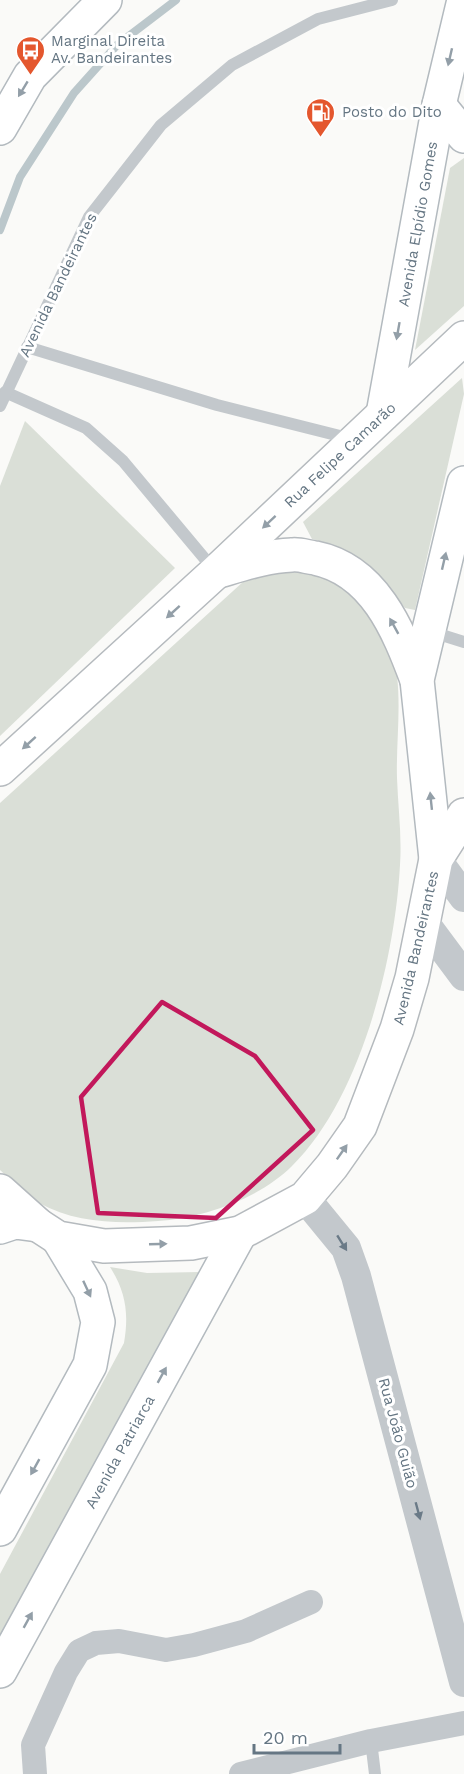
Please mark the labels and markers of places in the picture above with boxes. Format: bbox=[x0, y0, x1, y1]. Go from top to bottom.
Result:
place label: Marginal Direita Av. Bandeirantes bbox=[51, 32, 172, 67]
bus stop icon: Marginal Direita Av. Bandeirantes bbox=[14, 34, 46, 76]
fuel station icon: Posto do Dito bbox=[305, 96, 337, 138]
place label: Posto do Dito bbox=[342, 103, 442, 121]

